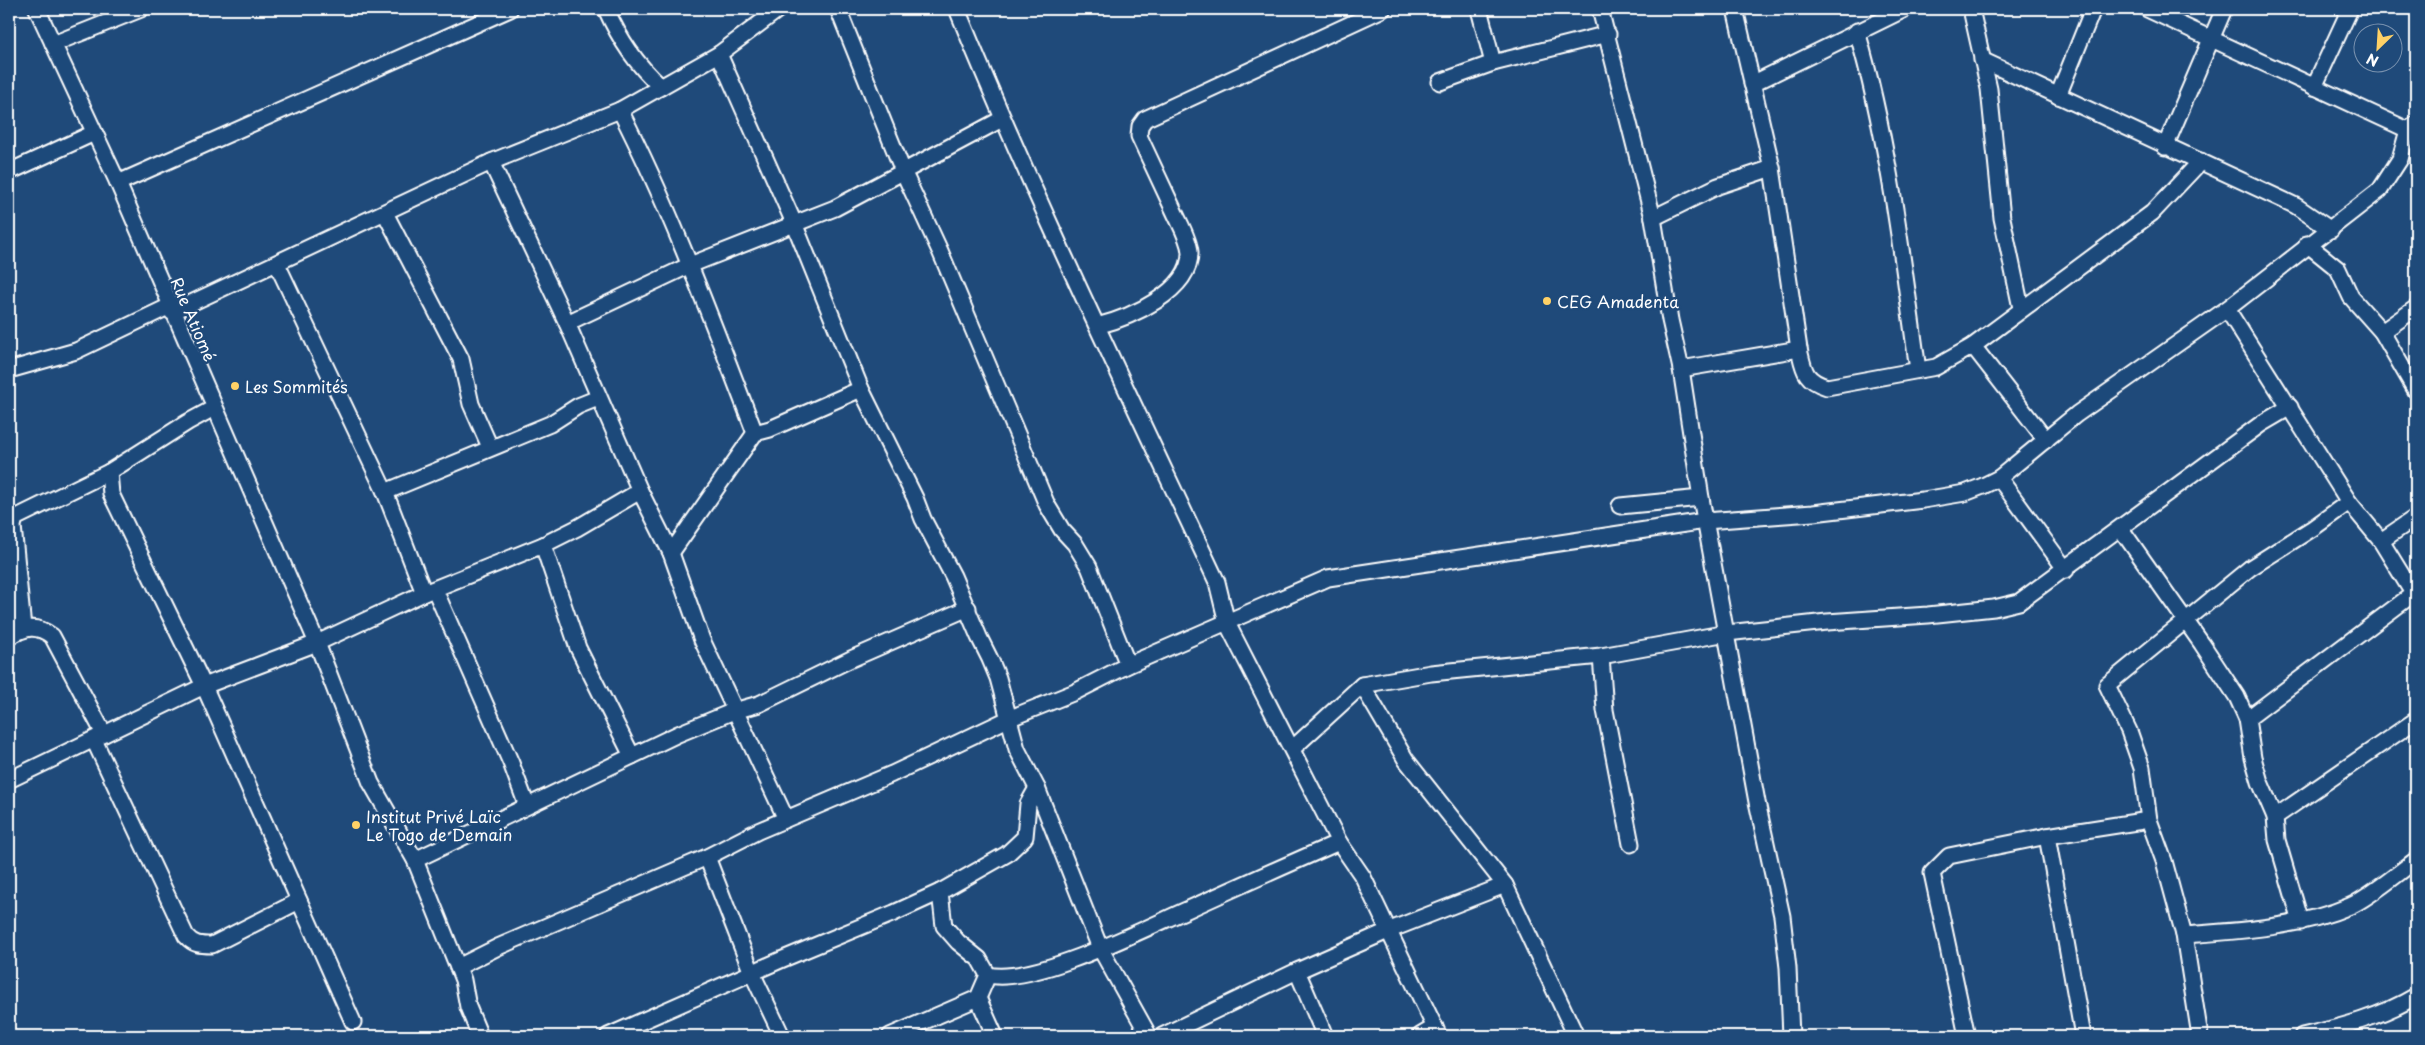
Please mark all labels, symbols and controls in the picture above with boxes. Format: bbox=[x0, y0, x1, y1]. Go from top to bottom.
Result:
north arrow bbox=[2352, 22, 2402, 72]
text: N bbox=[2363, 48, 2382, 72]
street label: Rue Atiomé bbox=[166, 273, 222, 365]
place label: CEG Amadenta bbox=[1557, 289, 1679, 313]
marker: CEG Amadenta bbox=[1541, 295, 1553, 307]
place label: Les Sommités bbox=[245, 374, 348, 398]
marker: Les Sommités bbox=[229, 380, 241, 392]
place label: Institut Privé Laïc Le Togo de Demain bbox=[366, 804, 512, 846]
marker: Institut Privé Laïc Le Togo de Demain bbox=[350, 819, 362, 831]

